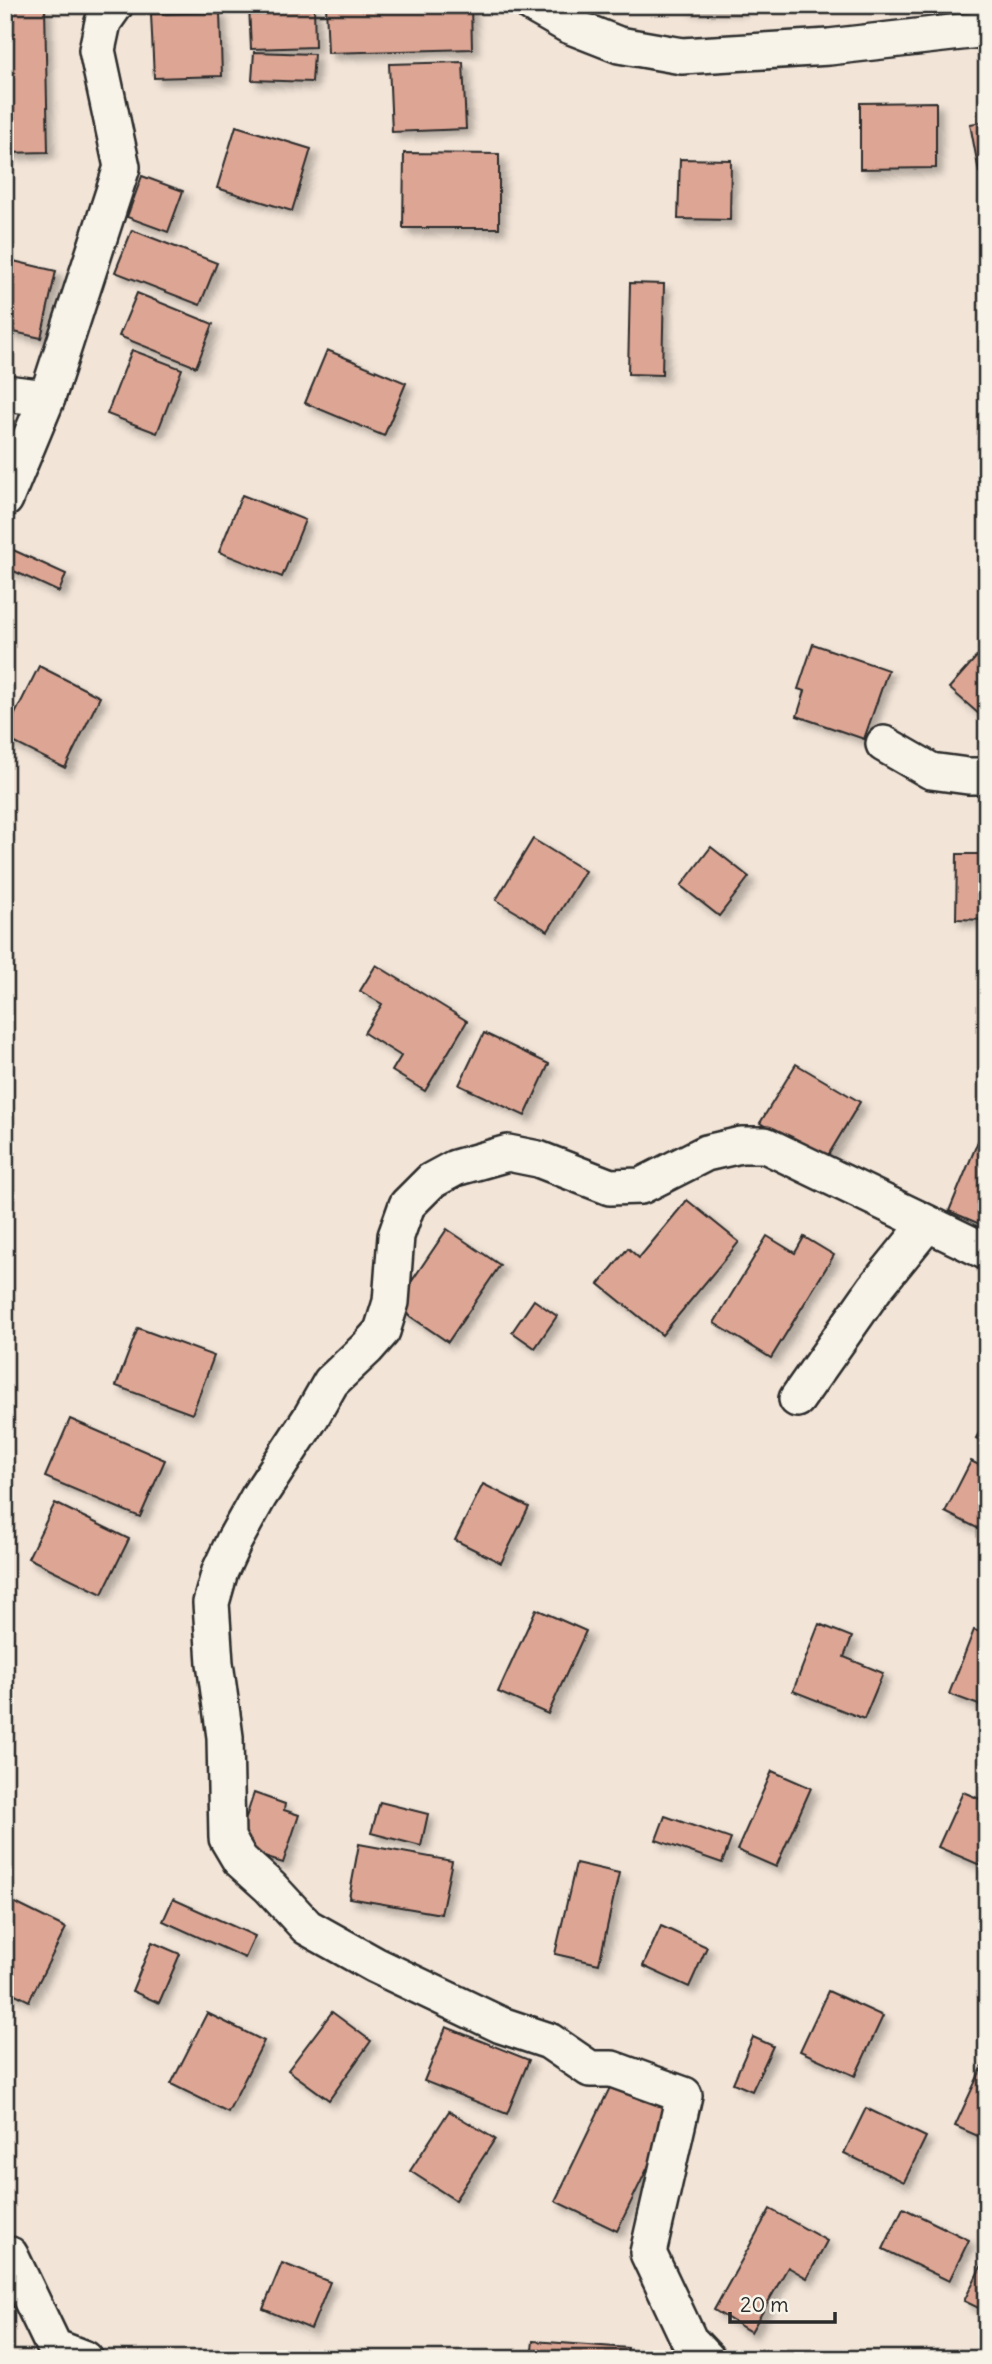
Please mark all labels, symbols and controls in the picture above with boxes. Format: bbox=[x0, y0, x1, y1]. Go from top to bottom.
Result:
scale bar bbox=[730, 2280, 834, 2324]
text: 20 m bbox=[740, 2291, 789, 2318]

